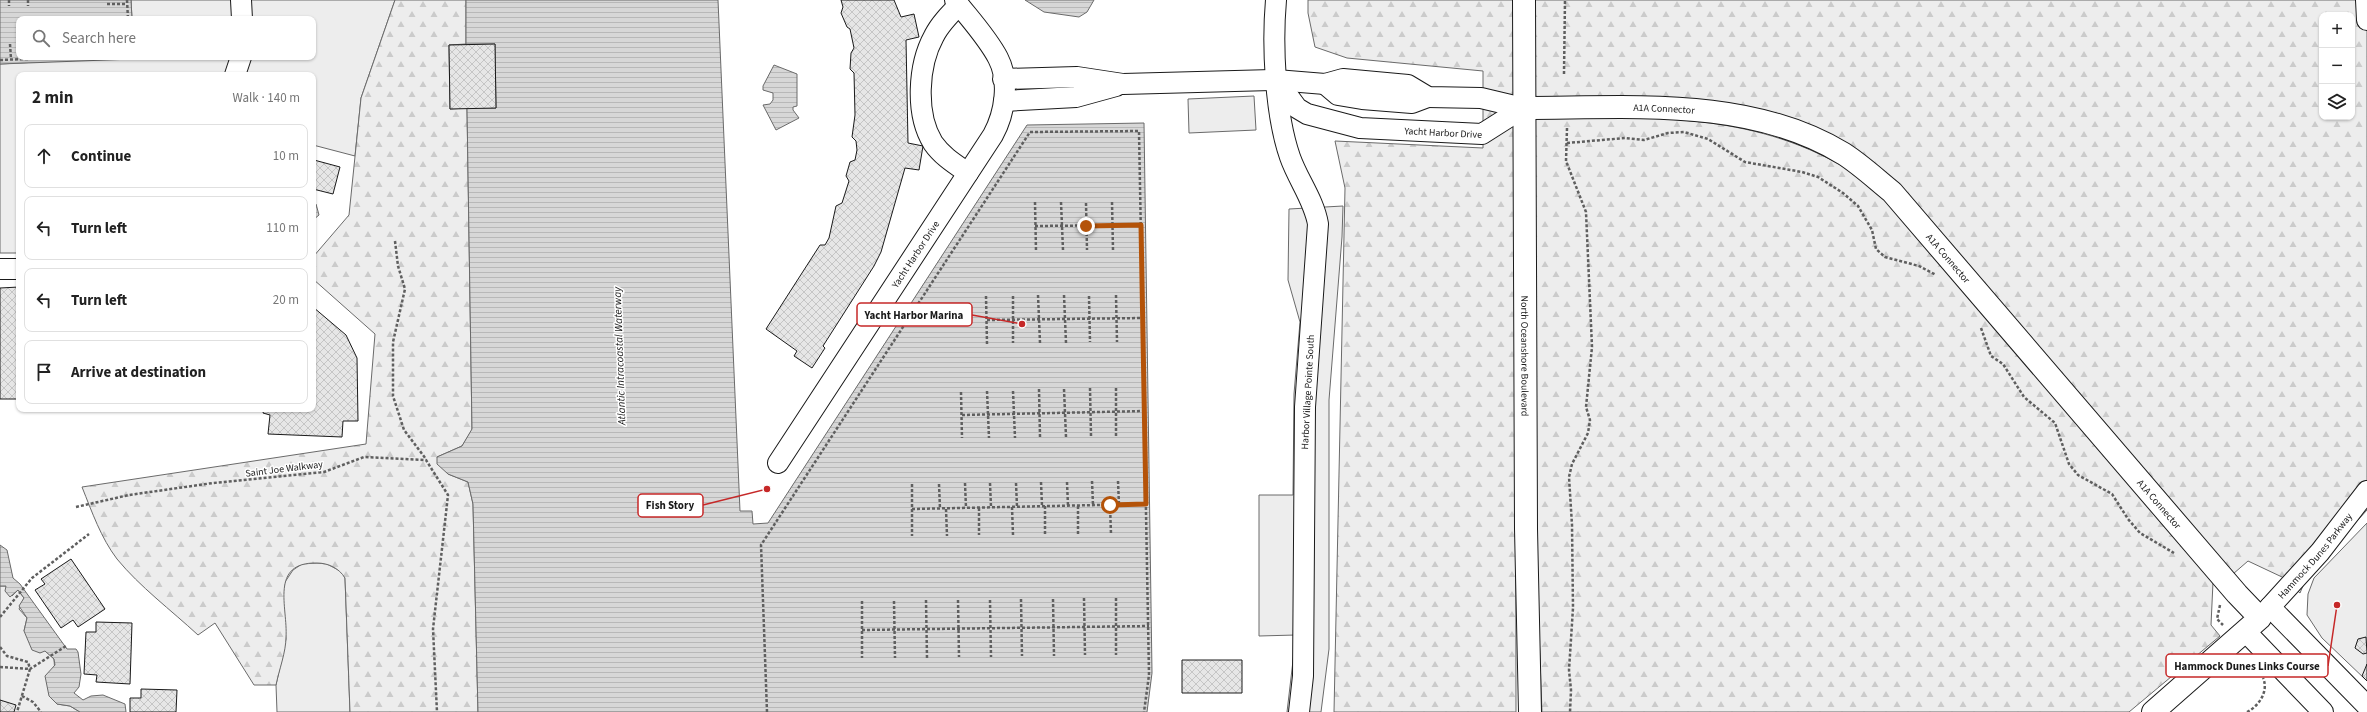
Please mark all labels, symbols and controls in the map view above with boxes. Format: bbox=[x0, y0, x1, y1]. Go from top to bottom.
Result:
map controls bbox=[2319, 12, 2355, 120]
button: + bbox=[2319, 12, 2355, 48]
search box bbox=[16, 16, 316, 60]
icon: search bbox=[30, 27, 52, 49]
text: Search here bbox=[62, 28, 136, 49]
button: − bbox=[2319, 48, 2355, 84]
button: layers bbox=[2319, 84, 2355, 120]
text: 2 min bbox=[32, 86, 73, 110]
text: Walk · 140 m bbox=[232, 89, 300, 107]
street label: A1A Connector bbox=[1633, 101, 1696, 118]
street label: Yacht Harbor Drive bbox=[1403, 124, 1482, 142]
icon: ahead bbox=[33, 145, 55, 167]
text: Continue bbox=[71, 146, 131, 167]
text: 10 m bbox=[273, 147, 299, 165]
icon: left bbox=[33, 217, 55, 239]
route end bbox=[1077, 217, 1095, 235]
text: Turn left bbox=[71, 218, 127, 239]
street label: Yacht Harbor Drive bbox=[888, 218, 943, 292]
text: 110 m bbox=[266, 219, 299, 237]
street label: A1A Connector bbox=[1922, 231, 1974, 287]
water label: Atlantic Intracoastal Waterway bbox=[610, 286, 629, 426]
icon: left bbox=[33, 289, 55, 311]
text: Turn left bbox=[71, 290, 127, 311]
text: 20 m bbox=[273, 291, 299, 309]
street label: North Oceanshore Boulevard bbox=[1517, 296, 1532, 416]
callout: Yacht Harbor Marina bbox=[857, 303, 972, 326]
text: Yacht Harbor Marina bbox=[864, 308, 964, 323]
street label: Harbor Village Pointe South bbox=[1298, 334, 1318, 450]
icon: arrive bbox=[33, 361, 55, 383]
text: Arrive at destination bbox=[71, 362, 206, 383]
street label: Saint Joe Walkway bbox=[245, 457, 324, 481]
street label: A1A Connector bbox=[2133, 477, 2185, 533]
callout: Fish Story bbox=[638, 494, 703, 517]
route start bbox=[1101, 496, 1119, 514]
text: Fish Story bbox=[646, 498, 694, 513]
street label: Hammock Dunes Parkway bbox=[2275, 510, 2356, 602]
callout: Hammock Dunes Links Course bbox=[2166, 654, 2328, 677]
text: Hammock Dunes Links Course bbox=[2174, 659, 2320, 674]

